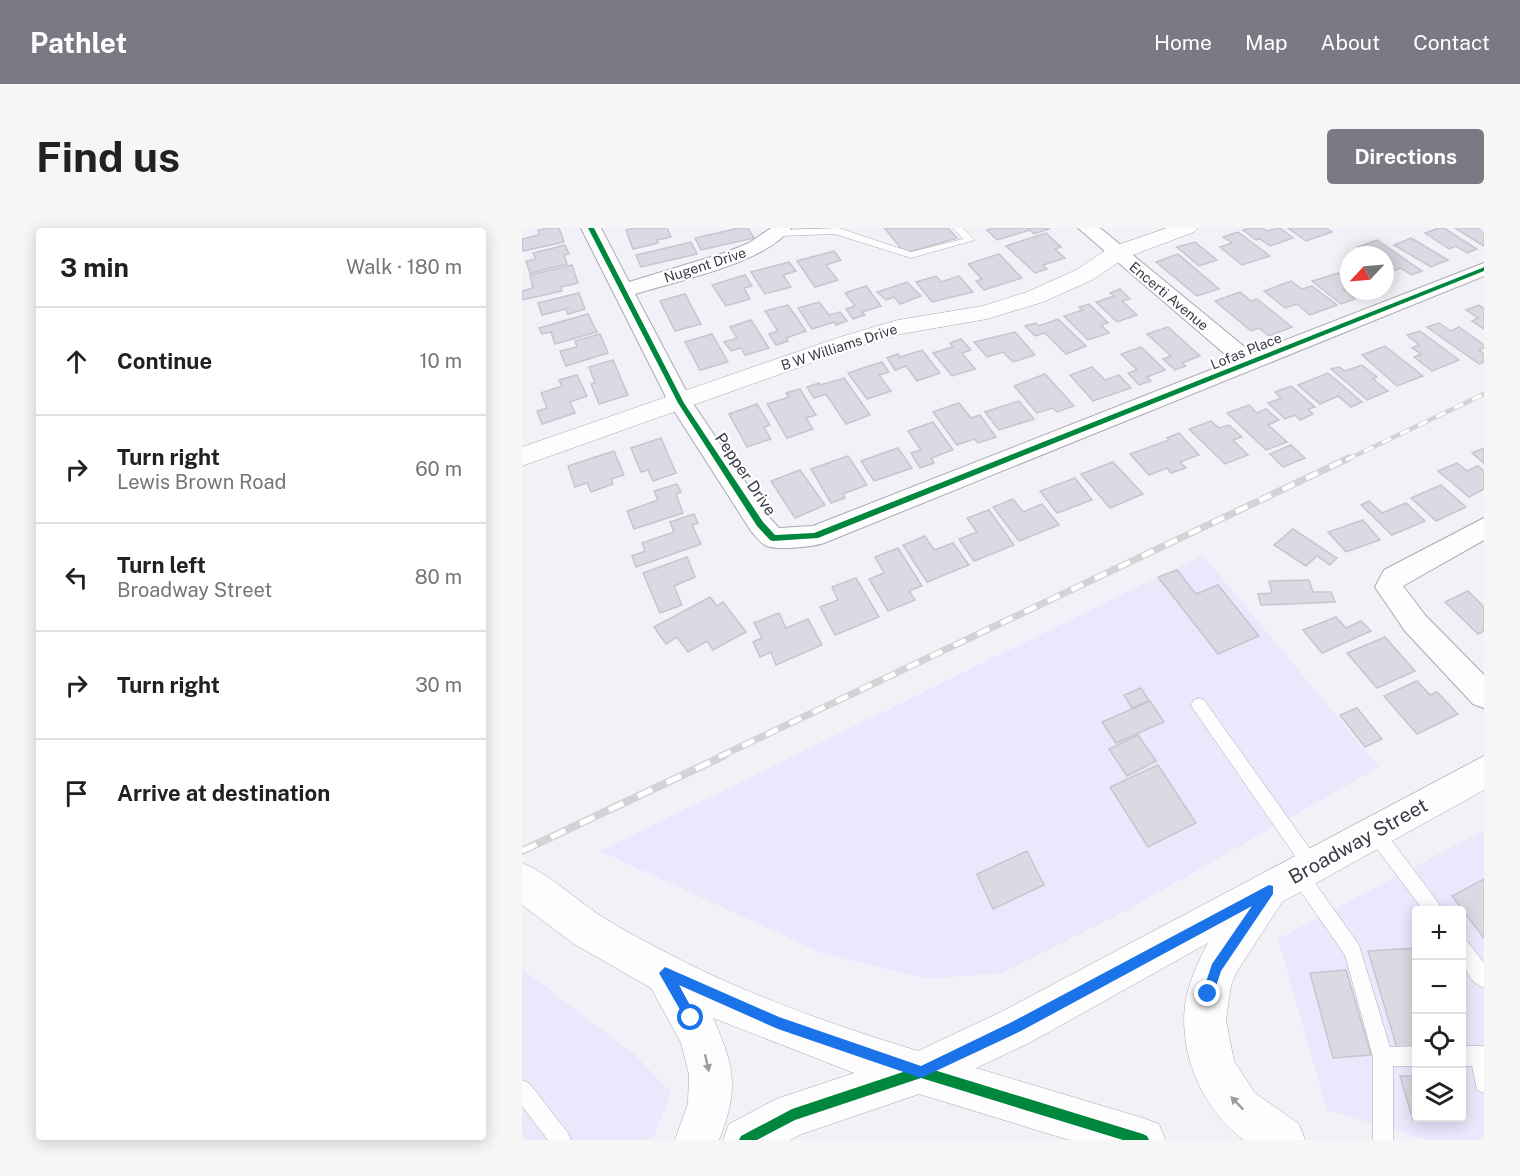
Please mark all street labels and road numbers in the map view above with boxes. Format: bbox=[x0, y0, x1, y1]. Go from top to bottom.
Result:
street label: Nugent Drive bbox=[662, 244, 748, 286]
street label: Encerti Avenue bbox=[1126, 258, 1212, 334]
street label: B W Williams Drive bbox=[779, 321, 899, 373]
street label: Lofas Place bbox=[1208, 329, 1284, 373]
street label: Pepper Drive bbox=[711, 429, 780, 519]
street label: Broadway Street bbox=[1284, 793, 1432, 889]

